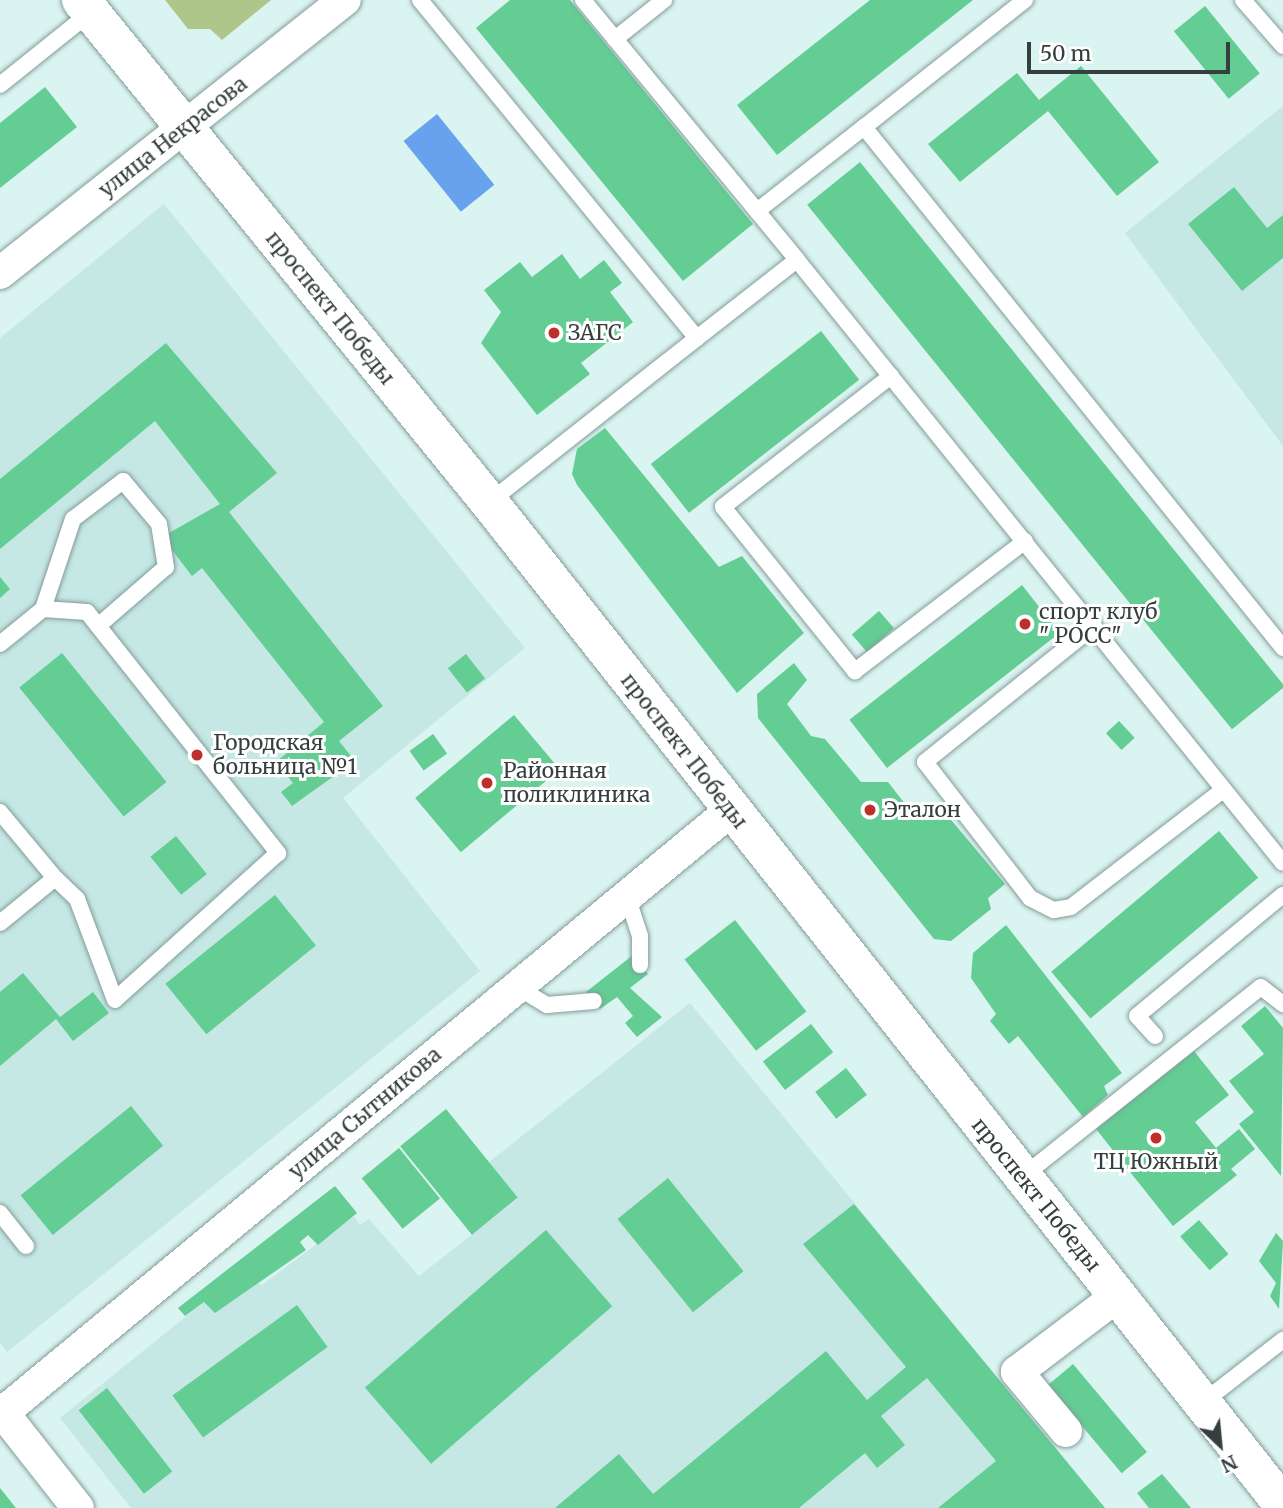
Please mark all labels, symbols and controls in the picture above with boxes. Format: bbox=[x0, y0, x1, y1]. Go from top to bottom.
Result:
scale bar bbox=[1031, 28, 1234, 72]
text: 50 m bbox=[1040, 40, 1091, 67]
street label: улица Некрасова bbox=[94, 71, 252, 203]
street label: проспект Победы bbox=[260, 226, 400, 390]
place label: ЗАГС bbox=[568, 320, 622, 346]
marker: ЗАГС bbox=[546, 325, 562, 341]
place label: спорт клуб " РОСС" bbox=[1039, 599, 1158, 649]
marker: спорт клуб " РОСС" bbox=[1017, 616, 1033, 632]
street label: проспект Победы bbox=[615, 668, 753, 834]
place label: Городская больница №1 bbox=[213, 730, 357, 780]
marker: Городская больница №1 bbox=[187, 745, 207, 765]
place label: Районная поликлиника bbox=[503, 758, 650, 808]
marker: Районная поликлиника bbox=[477, 773, 497, 793]
place label: Эталон bbox=[884, 797, 961, 823]
marker: Эталон bbox=[862, 802, 878, 818]
street label: улица Сытникова bbox=[284, 1042, 446, 1184]
street label: проспект Победы bbox=[966, 1113, 1106, 1277]
marker: ТЦ Южный bbox=[1148, 1130, 1164, 1146]
place label: ТЦ Южный bbox=[1094, 1149, 1218, 1175]
north arrow bbox=[1185, 1410, 1255, 1480]
text: N bbox=[1217, 1450, 1241, 1478]

